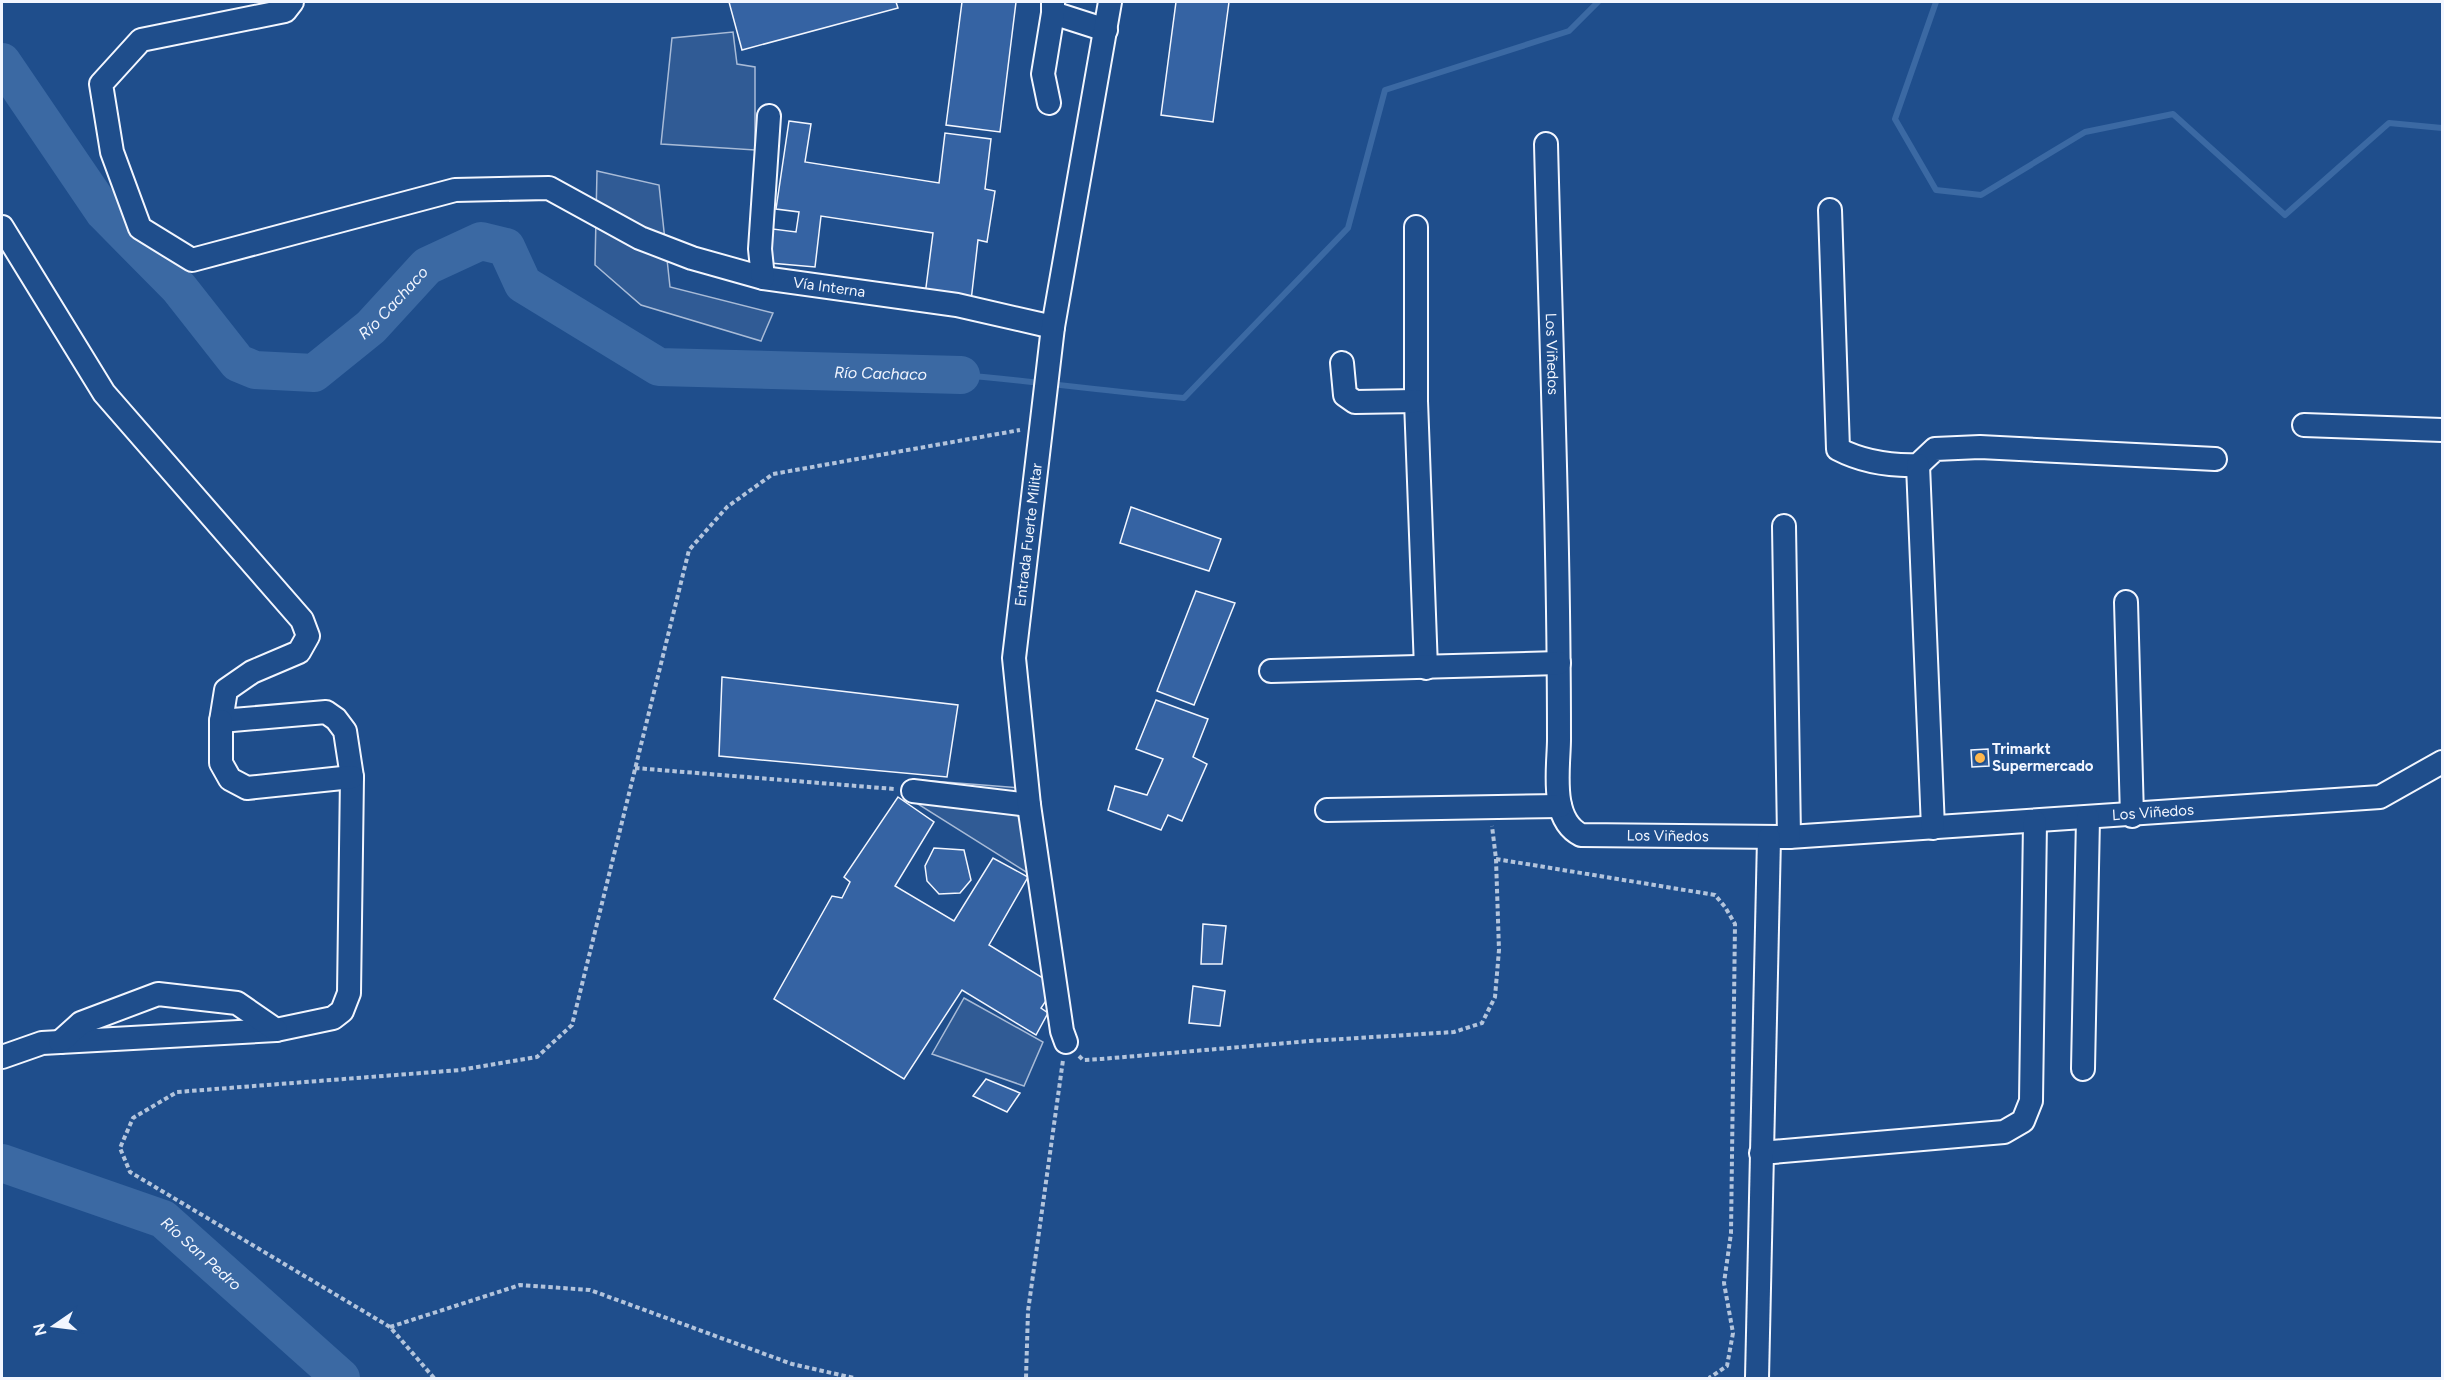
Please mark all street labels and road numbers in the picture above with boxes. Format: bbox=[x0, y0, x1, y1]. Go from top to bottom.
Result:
street label: Vía Interna bbox=[792, 273, 866, 301]
street label: Los Viñedos bbox=[1542, 313, 1562, 395]
street label: Entrada Fuerte Militar bbox=[1011, 462, 1046, 607]
street label: Los Viñedos bbox=[2111, 801, 2195, 824]
street label: Los Viñedos bbox=[1627, 826, 1709, 845]

